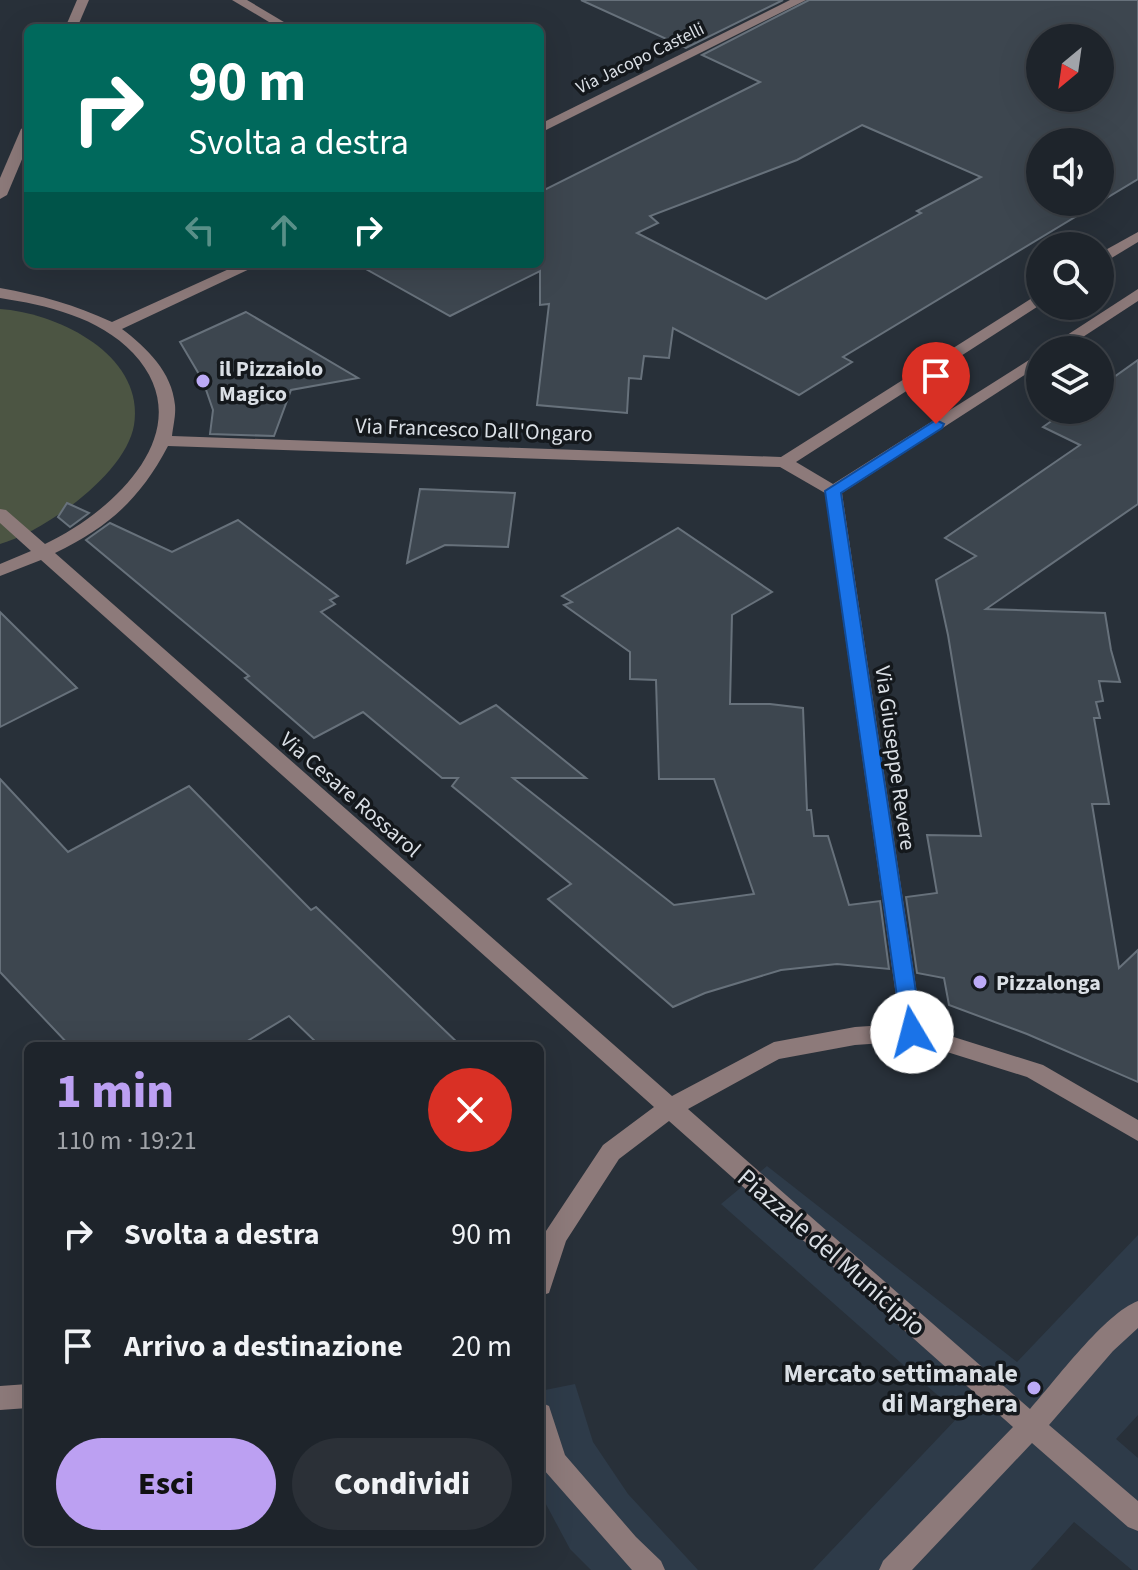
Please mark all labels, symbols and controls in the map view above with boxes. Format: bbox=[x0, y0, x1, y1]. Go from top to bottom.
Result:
street label: Via Jacopo Castelli bbox=[572, 17, 709, 100]
north arrow bbox=[1026, 24, 1114, 112]
map controls bbox=[1026, 24, 1114, 424]
text: 90 m bbox=[188, 43, 306, 122]
icon: right bbox=[56, 56, 160, 160]
text: Svolta a destra bbox=[188, 117, 409, 168]
button: sound bbox=[1026, 128, 1114, 216]
icon: left bbox=[178, 208, 222, 252]
icon: ahead bbox=[262, 208, 306, 252]
icon: right bbox=[346, 208, 390, 252]
button: search bbox=[1026, 232, 1114, 320]
button: layers bbox=[1026, 336, 1114, 424]
pin bbox=[902, 342, 970, 424]
place label: il Pizzaiolo Magico bbox=[219, 353, 323, 410]
icon: arrive bbox=[914, 354, 958, 398]
marker: il Pizzaiolo Magico bbox=[194, 372, 212, 390]
street label: Via Francesco Dall'Ongaro bbox=[355, 410, 593, 450]
street label: Via Giuseppe Revere bbox=[866, 664, 924, 852]
street label: Via Cesare Rossarol bbox=[273, 724, 428, 865]
place label: Pizzalonga bbox=[996, 967, 1101, 999]
marker: Pizzalonga bbox=[971, 973, 989, 991]
position arrow bbox=[870, 990, 954, 1074]
text: 1 min bbox=[56, 1058, 174, 1126]
button: close bbox=[428, 1068, 512, 1152]
text: 110 m · 19:21 bbox=[56, 1122, 197, 1159]
street label: Piazzale del Municipio bbox=[729, 1160, 934, 1345]
icon: right bbox=[56, 1212, 100, 1256]
text: Svolta a destra bbox=[124, 1213, 320, 1256]
text: 90 m bbox=[451, 1213, 512, 1256]
icon: arrive bbox=[56, 1324, 100, 1368]
text: Arrivo a destinazione bbox=[124, 1325, 403, 1368]
text: 20 m bbox=[451, 1325, 512, 1368]
place label: Mercato settimanale di Marghera bbox=[784, 1355, 1018, 1422]
marker: Mercato settimanale di Marghera bbox=[1025, 1379, 1043, 1397]
button: Esci bbox=[56, 1438, 276, 1530]
button: Condividi bbox=[292, 1438, 512, 1530]

